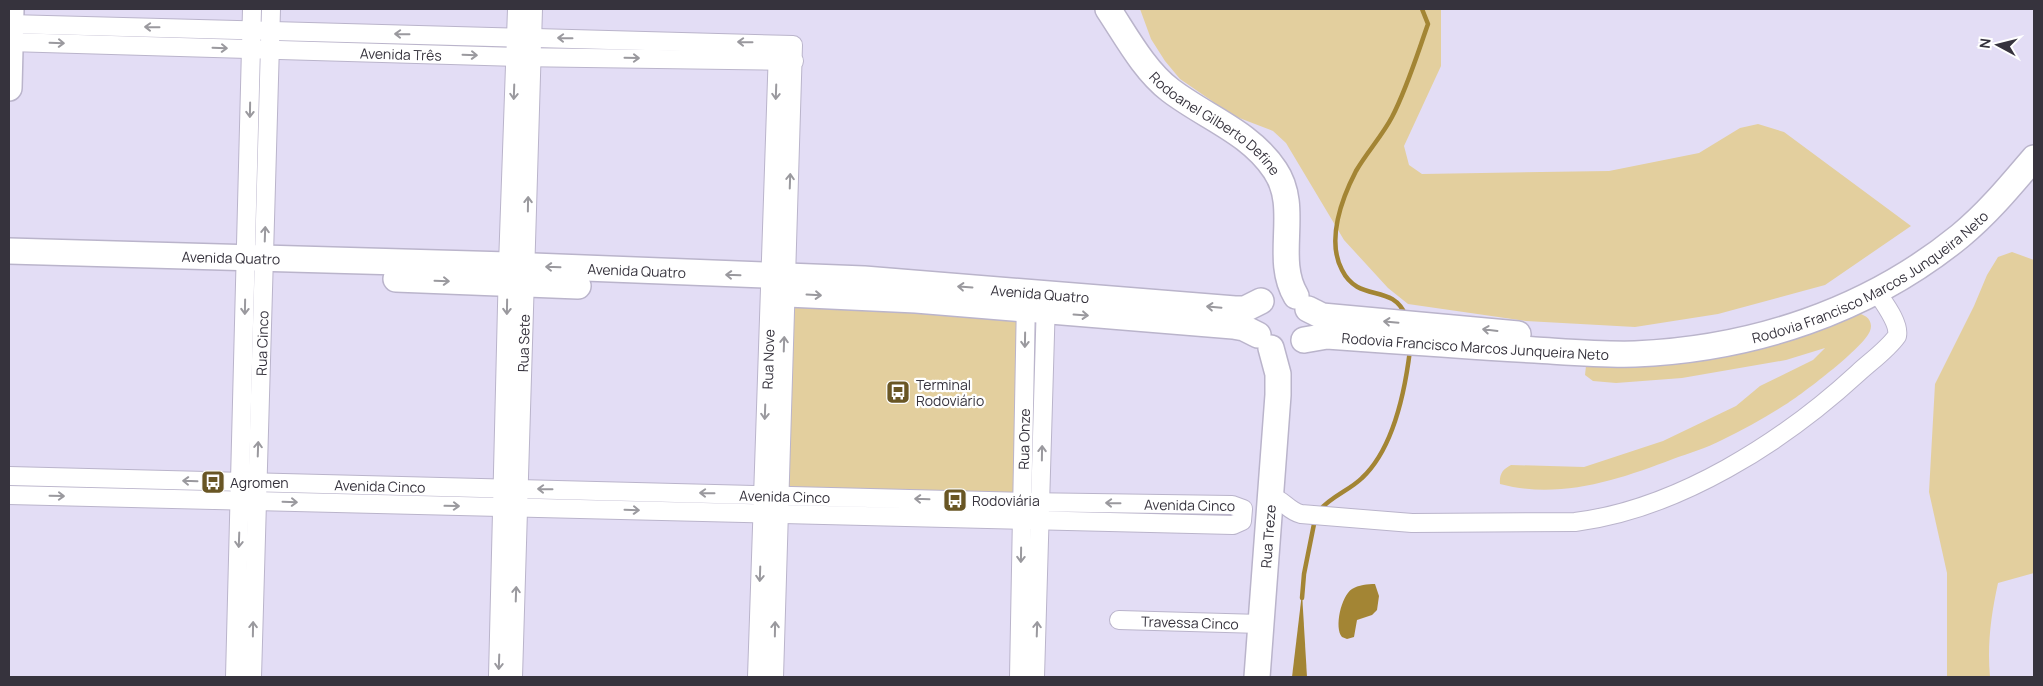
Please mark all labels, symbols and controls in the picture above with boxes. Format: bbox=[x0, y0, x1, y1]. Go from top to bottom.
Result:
north arrow bbox=[1973, 20, 2023, 70]
one-way arrow bbox=[144, 22, 160, 32]
one-way arrow bbox=[394, 29, 410, 39]
one-way arrow bbox=[557, 33, 573, 43]
text: N bbox=[1975, 37, 1995, 50]
one-way arrow bbox=[49, 38, 65, 48]
one-way arrow bbox=[737, 38, 753, 47]
one-way arrow bbox=[212, 43, 228, 53]
street label: Avenida Três bbox=[360, 43, 442, 64]
one-way arrow bbox=[462, 50, 478, 60]
one-way arrow bbox=[624, 54, 640, 63]
street label: Rodoanel Gilberto Define bbox=[1146, 67, 1285, 179]
one-way arrow bbox=[509, 84, 518, 100]
one-way arrow bbox=[771, 84, 781, 100]
one-way arrow bbox=[245, 102, 254, 118]
one-way arrow bbox=[785, 174, 794, 190]
one-way arrow bbox=[523, 196, 532, 212]
street label: Rodovia Francisco Marcos Junqueira Neto bbox=[1750, 206, 1992, 347]
one-way arrow bbox=[260, 226, 269, 242]
street label: Avenida Quatro bbox=[181, 246, 281, 268]
street label: Avenida Quatro bbox=[587, 259, 686, 281]
one-way arrow bbox=[545, 263, 561, 272]
one-way arrow bbox=[725, 270, 741, 279]
one-way arrow bbox=[434, 276, 450, 285]
street label: Avenida Quatro bbox=[990, 280, 1090, 307]
one-way arrow bbox=[957, 282, 973, 291]
one-way arrow bbox=[806, 290, 822, 299]
one-way arrow bbox=[240, 299, 250, 315]
one-way arrow bbox=[502, 299, 512, 315]
one-way arrow bbox=[1206, 303, 1222, 312]
street label: Rua Cinco bbox=[251, 310, 272, 376]
one-way arrow bbox=[1073, 310, 1089, 319]
street label: Rua Sete bbox=[513, 314, 533, 372]
one-way arrow bbox=[1383, 317, 1399, 326]
one-way arrow bbox=[1483, 325, 1499, 335]
street label: Rodovia Francisco Marcos Junqueira Neto bbox=[1341, 328, 1609, 364]
street label: Rua Nove bbox=[757, 329, 778, 390]
one-way arrow bbox=[1020, 332, 1030, 348]
one-way arrow bbox=[779, 336, 788, 352]
place label: Terminal Rodoviário bbox=[916, 375, 984, 410]
bus stop icon: Terminal Rodoviário bbox=[885, 379, 911, 405]
one-way arrow bbox=[760, 403, 769, 419]
street label: Rua Onze bbox=[1013, 408, 1033, 470]
one-way arrow bbox=[254, 441, 263, 457]
one-way arrow bbox=[1037, 446, 1047, 462]
bus stop icon: Agromen bbox=[200, 469, 226, 495]
place label: Agromen bbox=[230, 473, 288, 492]
street label: Avenida Cinco bbox=[334, 475, 426, 496]
one-way arrow bbox=[182, 476, 198, 486]
one-way arrow bbox=[537, 485, 553, 494]
street label: Avenida Cinco bbox=[739, 485, 831, 507]
bus stop icon: Rodoviária bbox=[942, 487, 968, 513]
one-way arrow bbox=[699, 488, 716, 498]
one-way arrow bbox=[49, 491, 65, 501]
place label: Rodoviária bbox=[972, 491, 1040, 510]
one-way arrow bbox=[914, 494, 930, 504]
street label: Avenida Cinco bbox=[1144, 494, 1235, 515]
one-way arrow bbox=[282, 497, 298, 507]
one-way arrow bbox=[1105, 498, 1122, 508]
one-way arrow bbox=[444, 501, 460, 511]
street label: Rua Treze bbox=[1256, 504, 1279, 569]
one-way arrow bbox=[624, 505, 640, 515]
one-way arrow bbox=[234, 532, 244, 548]
one-way arrow bbox=[1016, 546, 1026, 563]
one-way arrow bbox=[755, 566, 764, 582]
one-way arrow bbox=[511, 586, 521, 602]
street label: Travessa Cinco bbox=[1141, 611, 1239, 633]
one-way arrow bbox=[249, 621, 258, 637]
one-way arrow bbox=[770, 621, 780, 637]
one-way arrow bbox=[1032, 621, 1041, 637]
one-way arrow bbox=[494, 654, 503, 670]

